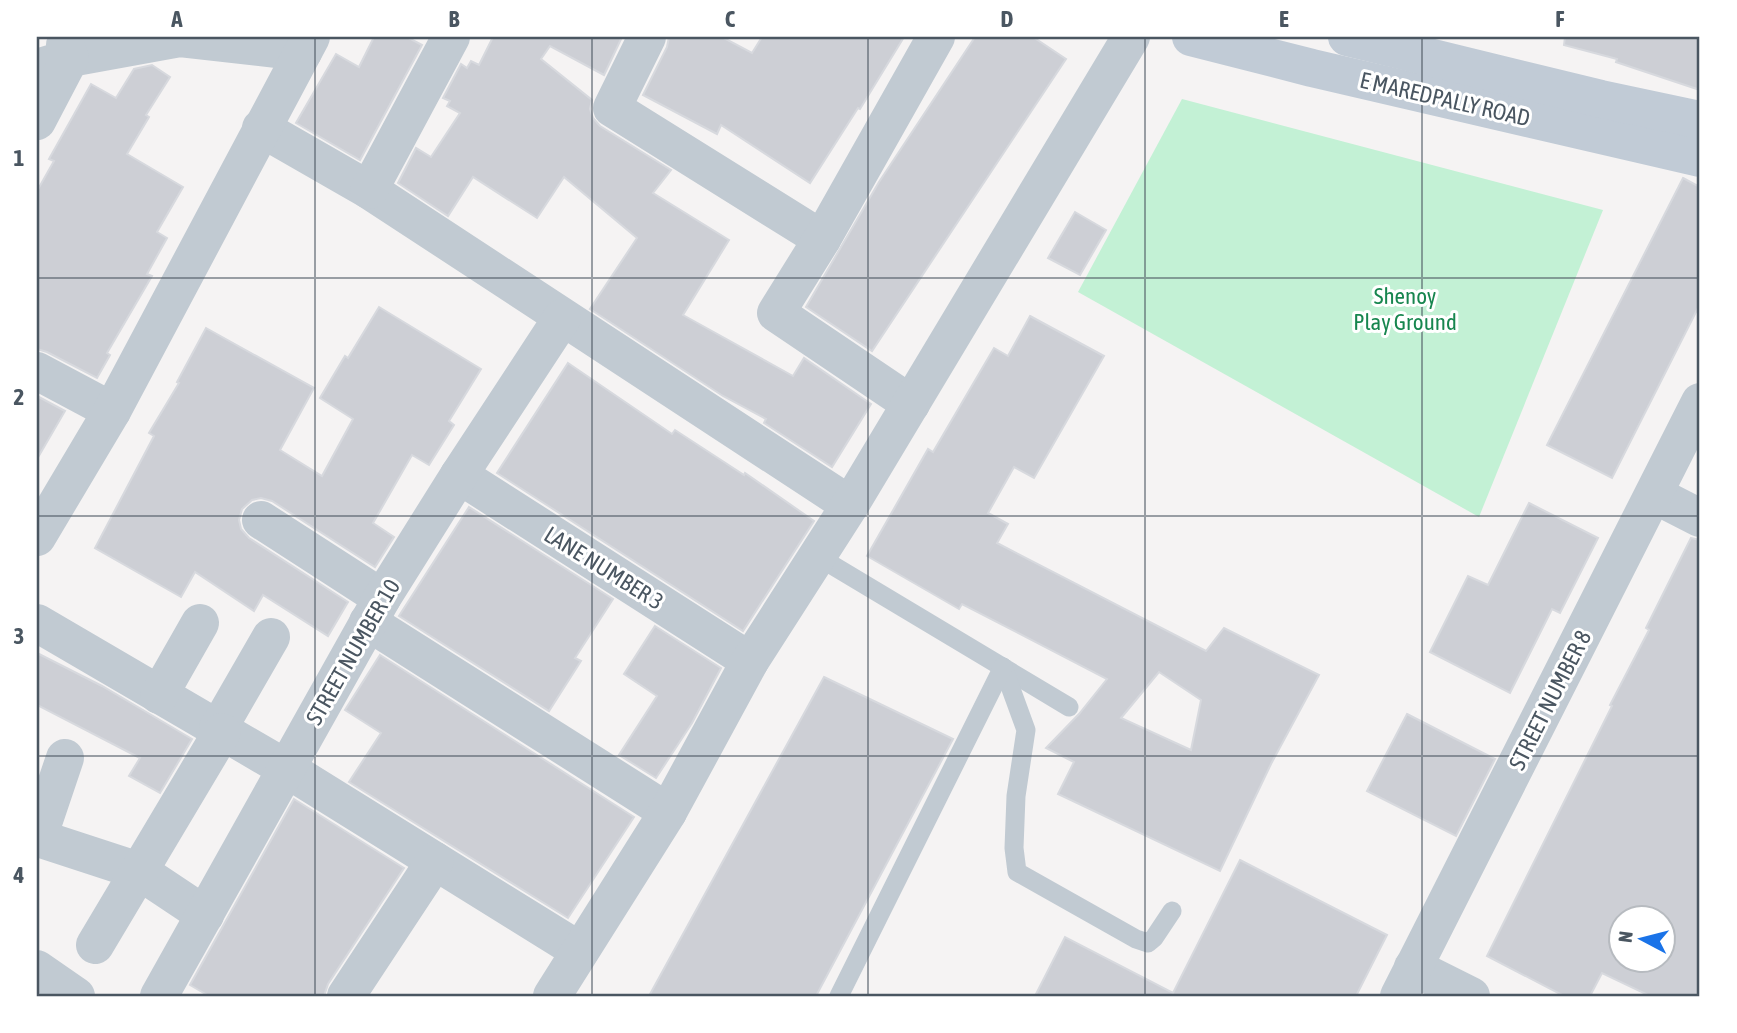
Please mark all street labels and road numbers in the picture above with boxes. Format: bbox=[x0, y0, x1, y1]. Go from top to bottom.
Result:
street label: E MAREDPALLY ROAD bbox=[1357, 67, 1533, 131]
street label: LANE NUMBER 3 bbox=[540, 521, 668, 615]
street label: STREET NUMBER 10 bbox=[301, 575, 405, 729]
street label: STREET NUMBER 8 bbox=[1504, 626, 1596, 774]

